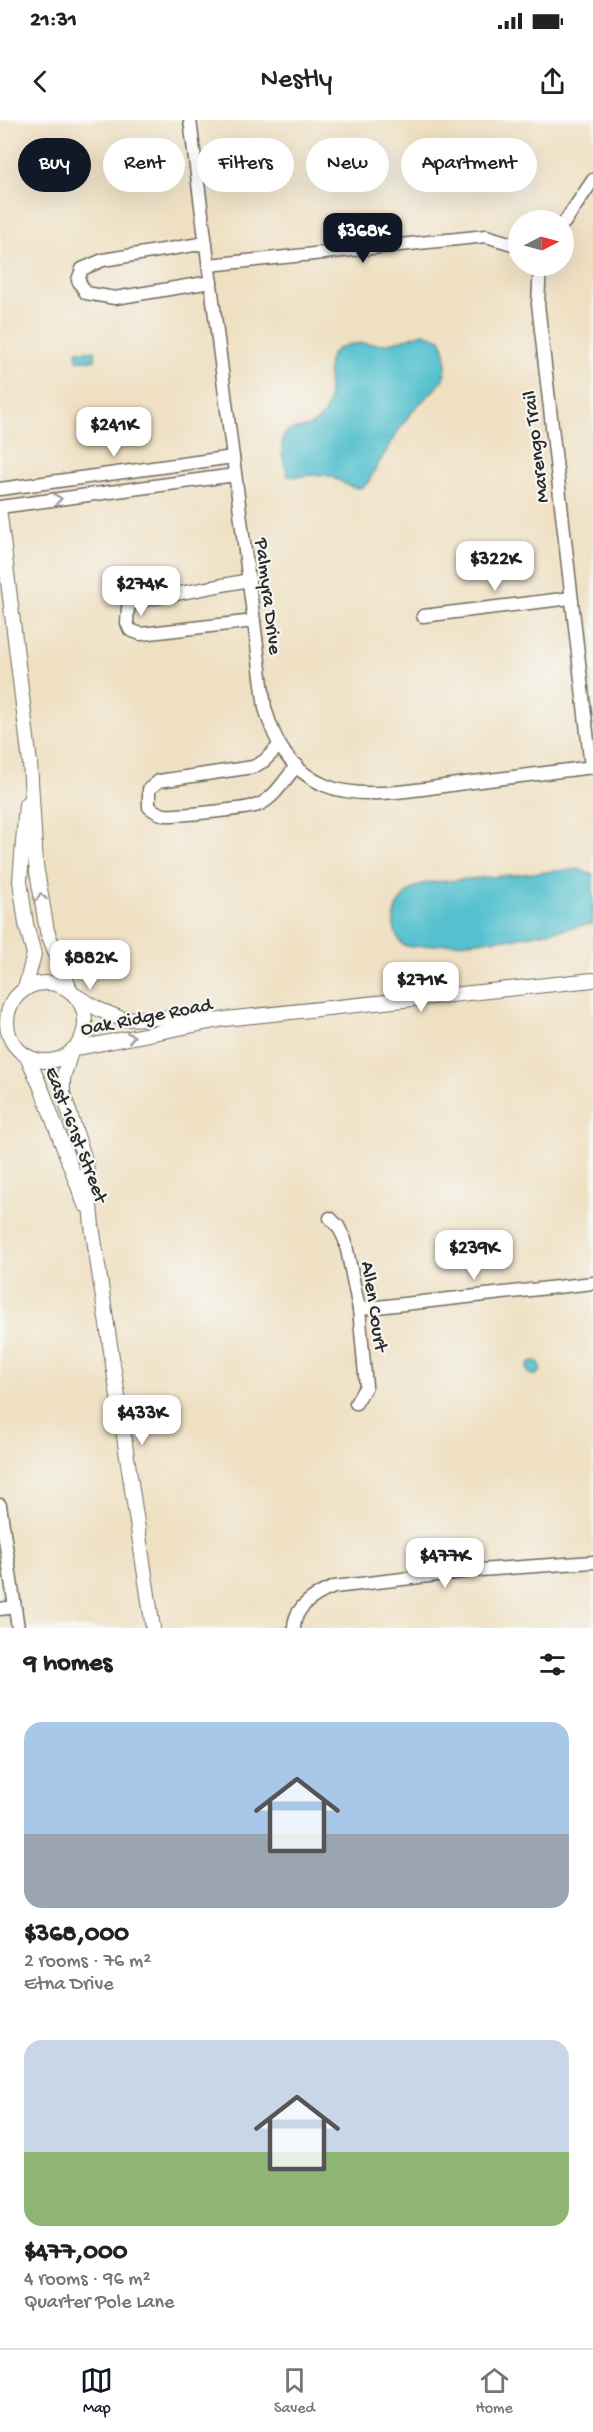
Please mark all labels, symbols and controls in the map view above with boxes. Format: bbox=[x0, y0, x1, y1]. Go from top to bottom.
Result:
text: 21:31 bbox=[30, 8, 77, 34]
icon: back bbox=[24, 65, 57, 98]
text: Nestly bbox=[261, 65, 332, 97]
icon: share bbox=[536, 65, 569, 98]
chip: Buy bbox=[18, 138, 91, 192]
chip: Rent bbox=[103, 138, 185, 192]
chip: Filters bbox=[197, 138, 294, 192]
chip: New bbox=[306, 138, 389, 192]
chip: Apartment bbox=[401, 138, 537, 192]
north arrow bbox=[508, 210, 574, 276]
map controls bbox=[508, 210, 574, 276]
pin: $368K bbox=[321, 213, 405, 264]
text: $368K bbox=[337, 221, 389, 244]
street label: Marengo Trail bbox=[519, 389, 556, 504]
pin: $241K bbox=[72, 407, 156, 458]
text: $241K bbox=[90, 415, 138, 438]
one-way arrow bbox=[53, 493, 63, 506]
street label: Palmyra Drive bbox=[248, 536, 285, 657]
pin: $322K bbox=[453, 541, 537, 592]
text: $322K bbox=[470, 549, 520, 572]
pin: $274K bbox=[99, 566, 183, 617]
text: $274K bbox=[116, 574, 166, 597]
one-way arrow bbox=[36, 892, 48, 901]
pin: $882K bbox=[48, 940, 132, 991]
text: $882K bbox=[64, 948, 116, 971]
pin: $271K bbox=[379, 962, 463, 1013]
text: $271K bbox=[397, 970, 445, 993]
street label: Oak Ridge Road bbox=[79, 994, 217, 1042]
one-way arrow bbox=[125, 1031, 135, 1044]
street label: East 161st Street bbox=[38, 1064, 112, 1208]
pin: $239K bbox=[432, 1230, 516, 1281]
text: $239K bbox=[449, 1238, 499, 1261]
street label: Allen Court bbox=[354, 1260, 391, 1355]
pin: $433K bbox=[100, 1395, 184, 1446]
text: $433K bbox=[117, 1403, 167, 1426]
pin: $477K bbox=[403, 1538, 487, 1589]
text: $477K bbox=[420, 1546, 470, 1569]
icon: filters bbox=[536, 1648, 569, 1681]
text: 9 homes bbox=[24, 1649, 112, 1680]
icon: home bbox=[243, 1761, 351, 1869]
text: $368,000 bbox=[24, 1920, 129, 1951]
text: 2 rooms · 76 m² bbox=[24, 1951, 151, 1974]
text: Etna Drive bbox=[24, 1974, 114, 1997]
icon: home bbox=[243, 2079, 351, 2187]
text: $477,000 bbox=[24, 2238, 127, 2269]
text: 4 rooms · 96 m² bbox=[24, 2269, 150, 2292]
text: Quarter Pole Lane bbox=[24, 2292, 174, 2315]
tab: Map bbox=[80, 2364, 113, 2419]
tab: Saved bbox=[274, 2364, 315, 2419]
tab: Home bbox=[476, 2364, 513, 2419]

